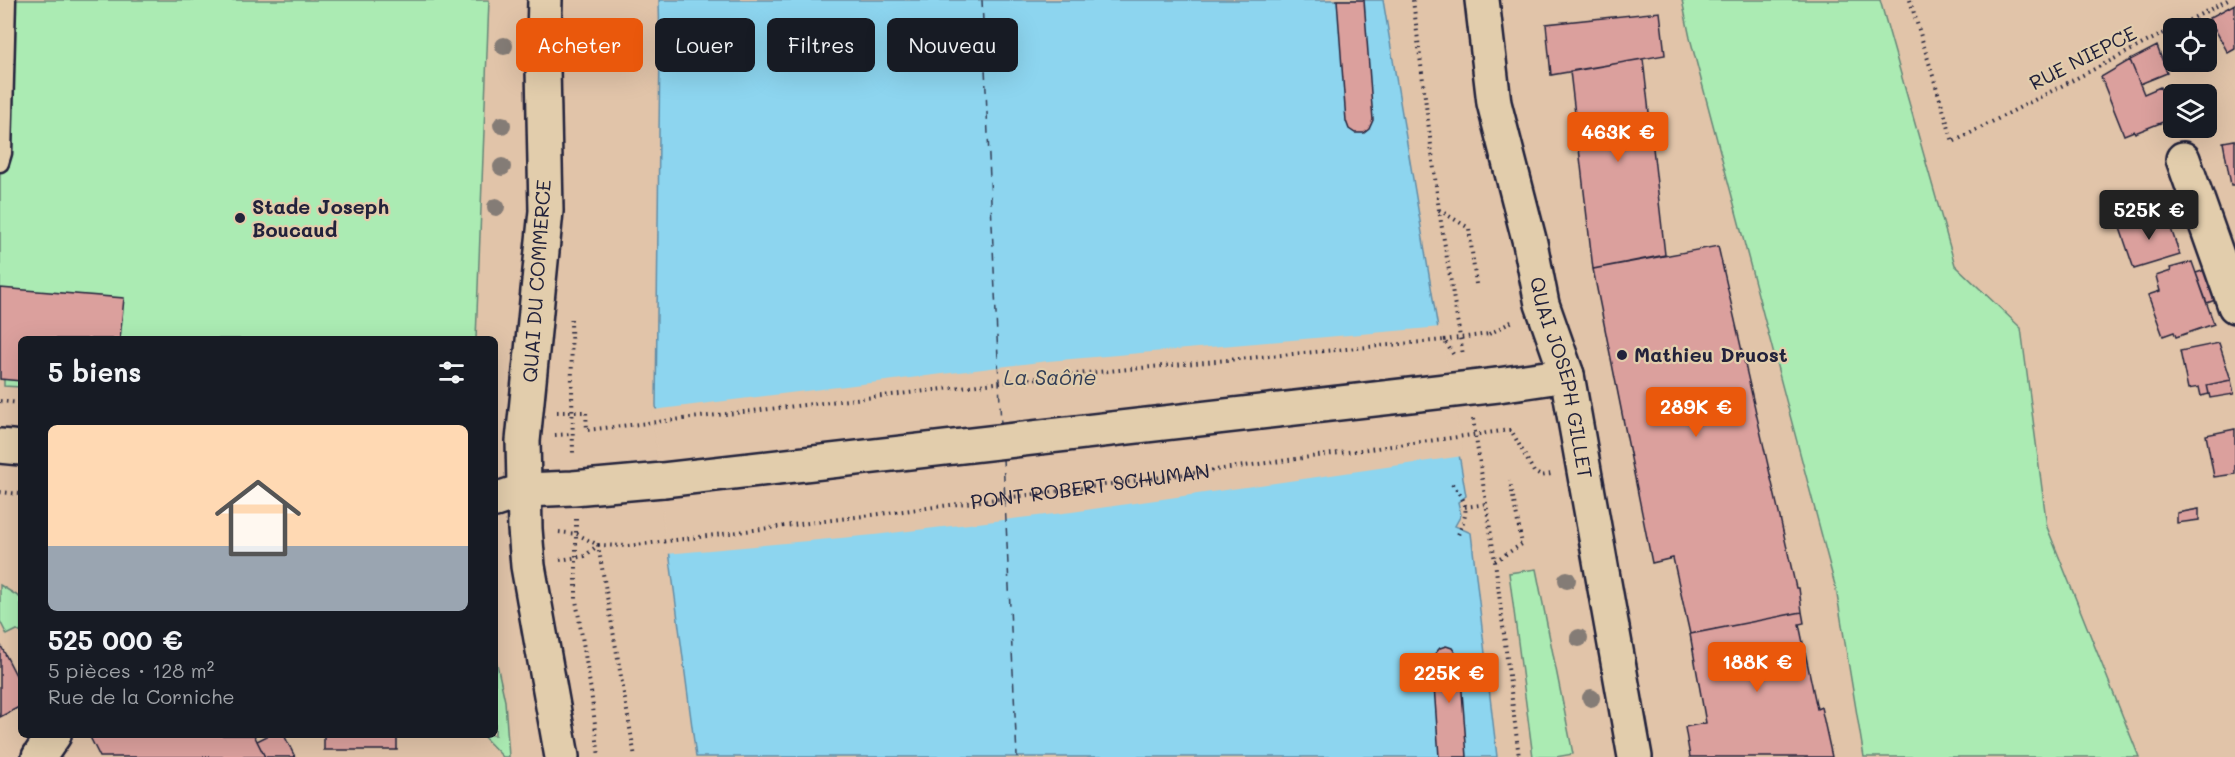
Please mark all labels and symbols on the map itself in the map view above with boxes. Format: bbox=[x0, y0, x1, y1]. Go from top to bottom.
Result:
street label: RUE NIEPCE bbox=[2025, 19, 2141, 95]
pin: 463K € bbox=[1569, 112, 1667, 163]
street label: QUAI DU COMMERCE bbox=[516, 179, 556, 383]
pin: 525K € bbox=[2100, 190, 2198, 241]
place label: Stade Joseph Boucaud bbox=[252, 193, 389, 242]
marker: Stade Joseph Boucaud bbox=[233, 211, 247, 225]
street label: QUAI JOSEPH GILLET bbox=[1525, 275, 1599, 481]
place label: Mathieu Druost bbox=[1634, 341, 1788, 367]
marker: Mathieu Druost bbox=[1615, 348, 1629, 362]
water label: La Saône bbox=[1004, 363, 1096, 390]
pin: 289K € bbox=[1647, 387, 1745, 438]
street label: PONT ROBERT SCHUMAN bbox=[969, 457, 1211, 514]
pin: 188K € bbox=[1708, 642, 1806, 693]
pin: 225K € bbox=[1400, 653, 1498, 704]

